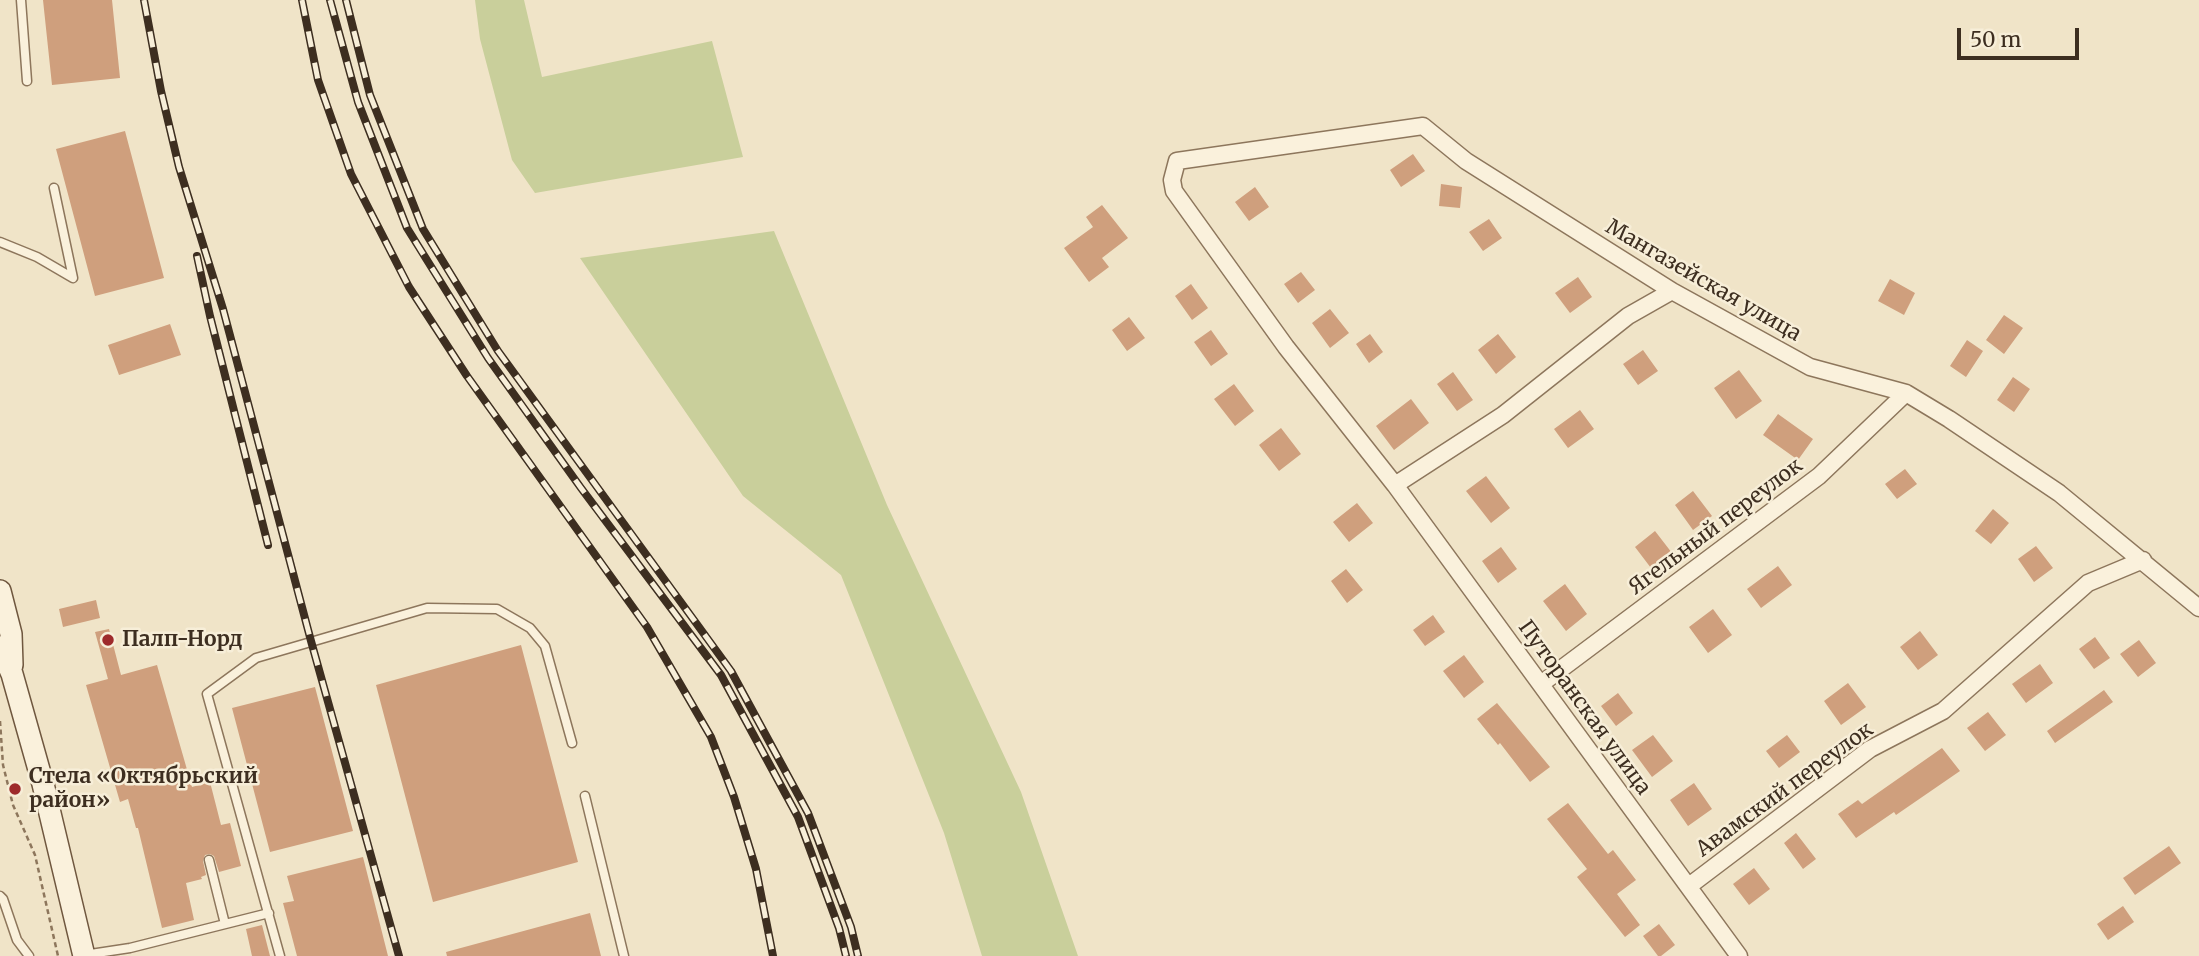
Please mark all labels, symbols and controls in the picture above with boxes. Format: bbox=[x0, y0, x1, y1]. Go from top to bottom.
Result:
scale bar bbox=[1961, 14, 2084, 58]
text: 50 m bbox=[1970, 26, 2021, 53]
street label: Мангазейская улица bbox=[1601, 215, 1805, 347]
street label: Ягельный переулок bbox=[1624, 453, 1808, 601]
street label: Путоранская улица bbox=[1512, 616, 1656, 800]
place label: Палп-Норд bbox=[122, 627, 243, 653]
marker: Палп-Норд bbox=[100, 632, 116, 648]
street label: Авамский переулок bbox=[1692, 717, 1878, 863]
place label: Стела «Октябрьский район» bbox=[29, 764, 258, 814]
marker: Стела «Октябрьский район» bbox=[7, 781, 23, 797]

